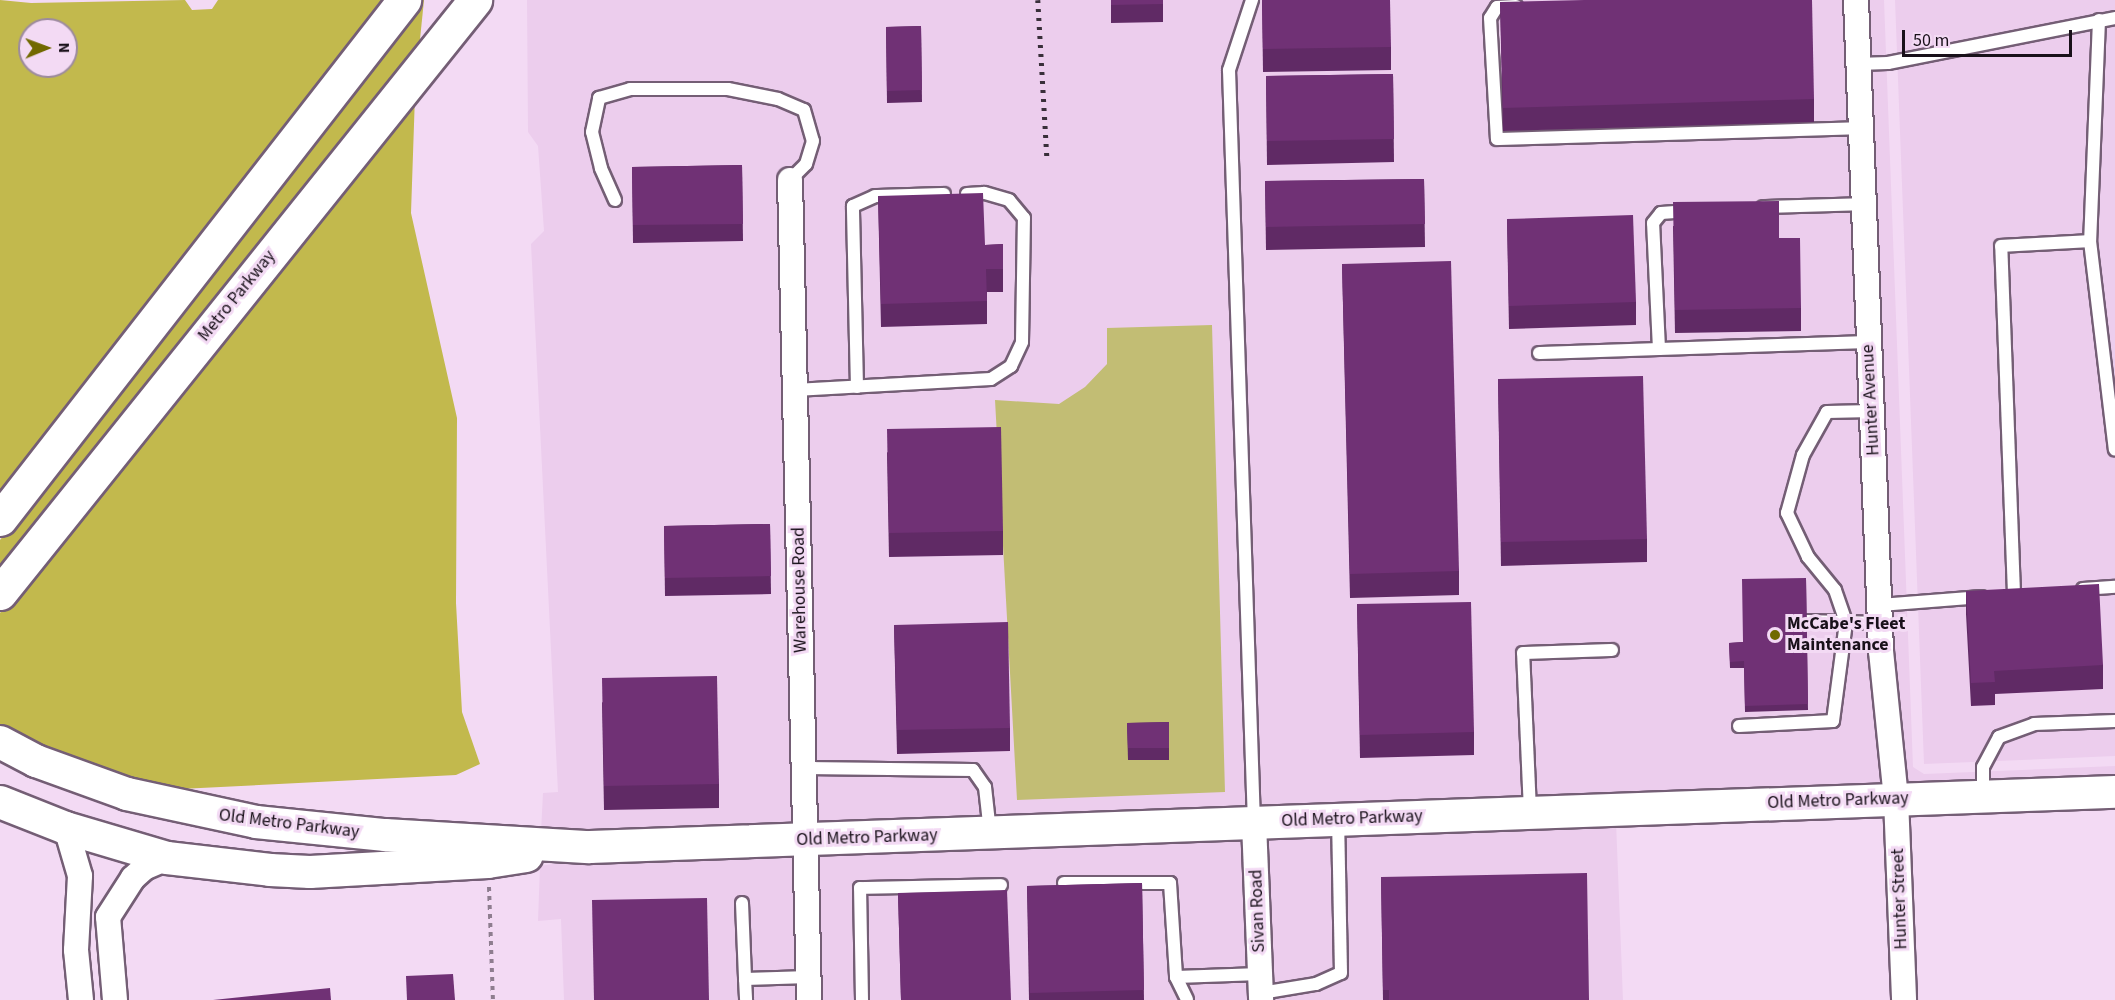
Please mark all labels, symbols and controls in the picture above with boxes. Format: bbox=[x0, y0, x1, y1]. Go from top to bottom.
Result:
north arrow bbox=[18, 18, 78, 78]
scale bar bbox=[1905, 18, 2074, 56]
text: 50 m bbox=[1913, 28, 1949, 53]
text: N bbox=[53, 42, 75, 53]
street label: Metro Parkway bbox=[194, 246, 280, 346]
street label: Hunter Avenue bbox=[1857, 344, 1885, 456]
street label: Warehouse Road bbox=[788, 527, 812, 653]
place label: McCabe's Fleet Maintenance bbox=[1787, 614, 1905, 656]
marker: McCabe's Fleet Maintenance bbox=[1768, 628, 1782, 642]
street label: Old Metro Parkway bbox=[1767, 788, 1909, 814]
street label: Old Metro Parkway bbox=[218, 805, 360, 843]
street label: Old Metro Parkway bbox=[1281, 806, 1423, 832]
street label: Old Metro Parkway bbox=[796, 825, 938, 851]
street label: Hunter Street bbox=[1887, 848, 1913, 950]
street label: Sivan Road bbox=[1246, 869, 1270, 953]

